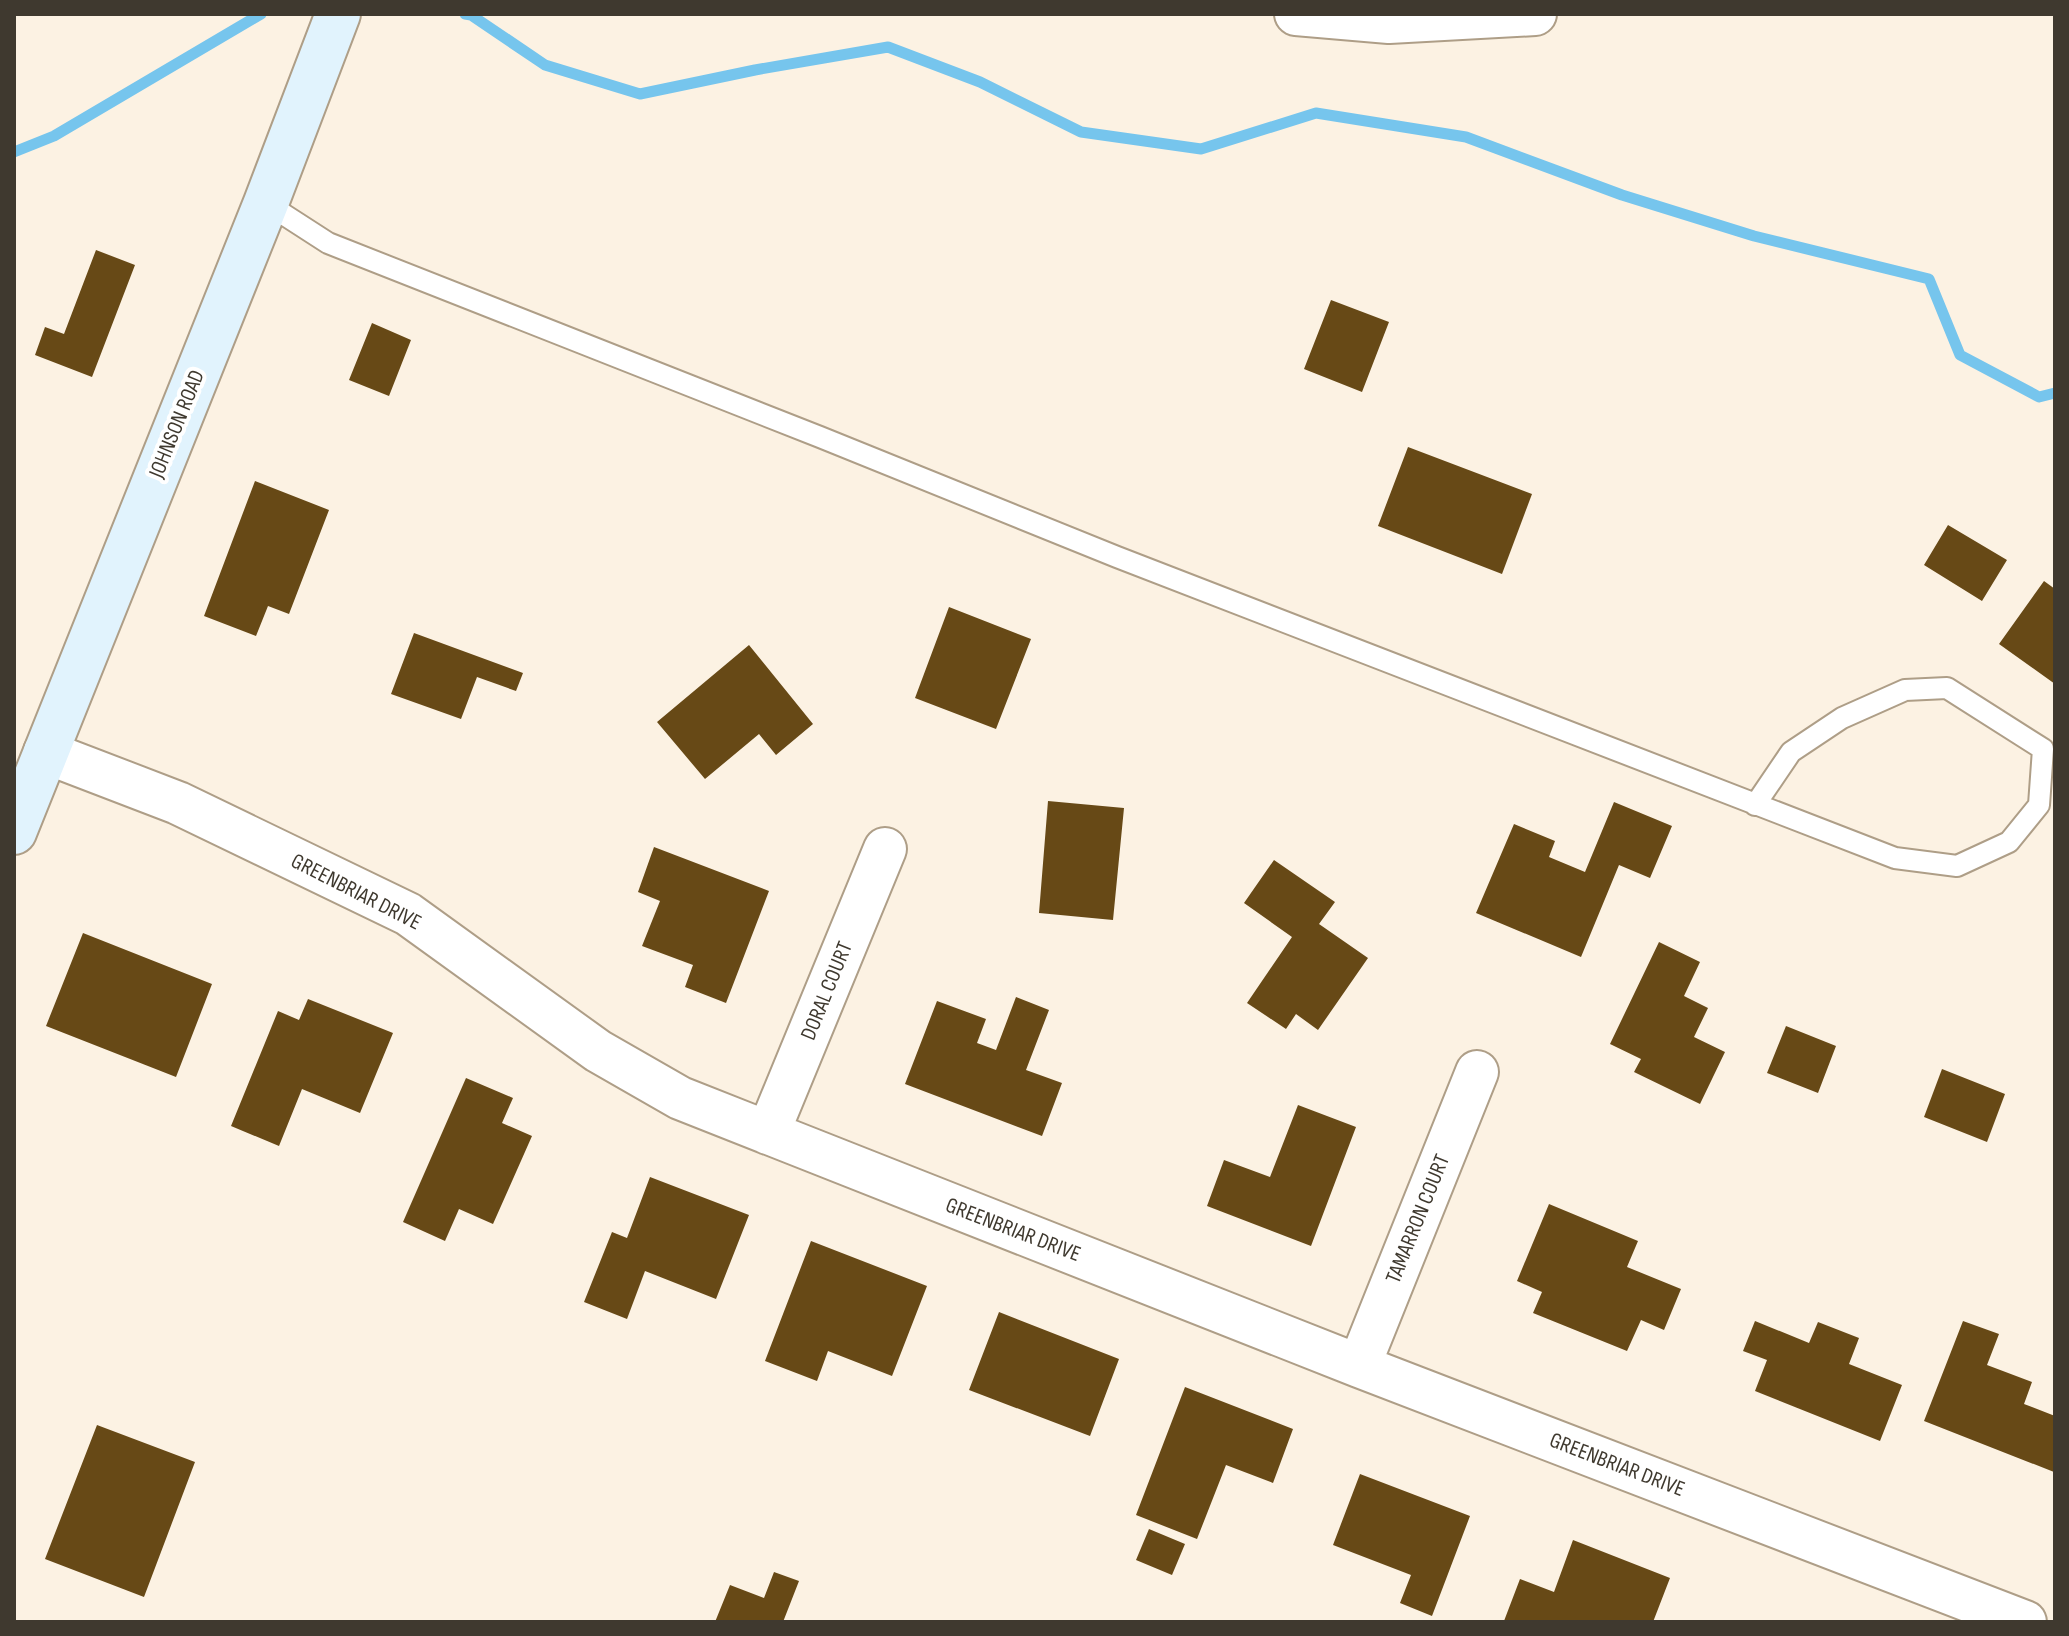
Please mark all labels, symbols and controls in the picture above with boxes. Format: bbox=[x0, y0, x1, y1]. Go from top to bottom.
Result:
street label: JOHNSON ROAD bbox=[143, 366, 211, 483]
street label: GREENBRIAR DRIVE bbox=[286, 848, 426, 936]
street label: DORAL COURT bbox=[795, 938, 859, 1044]
street label: TAMARRON COURT bbox=[1380, 1150, 1456, 1287]
street label: GREENBRIAR DRIVE bbox=[942, 1192, 1084, 1268]
street label: GREENBRIAR DRIVE bbox=[1546, 1427, 1688, 1503]

